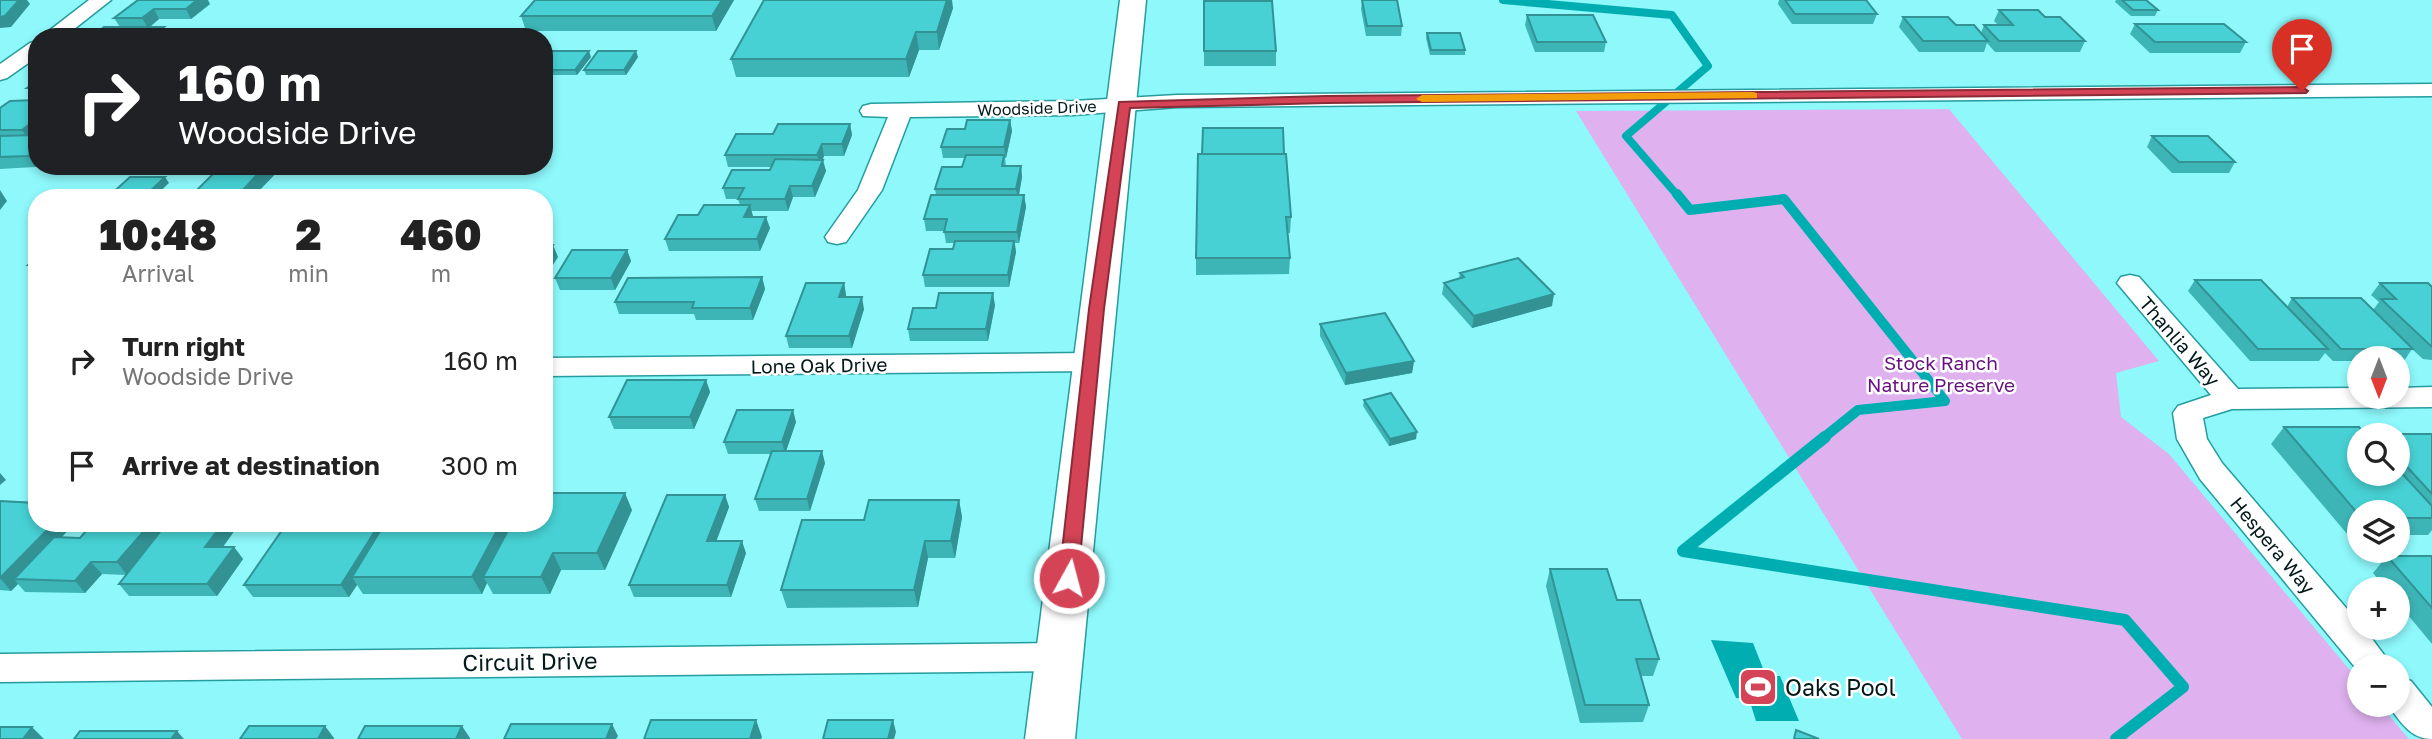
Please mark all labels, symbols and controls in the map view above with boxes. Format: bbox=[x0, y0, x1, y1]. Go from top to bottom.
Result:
pin bbox=[2272, 19, 2332, 91]
icon: arrive bbox=[2283, 30, 2321, 68]
text: 160 m bbox=[178, 53, 321, 112]
icon: right bbox=[63, 56, 154, 147]
street label: Woodside Drive bbox=[977, 96, 1097, 120]
text: Woodside Drive bbox=[178, 113, 417, 151]
text: 10:48 bbox=[99, 209, 217, 259]
text: 2 bbox=[296, 209, 322, 259]
text: 460 bbox=[400, 209, 482, 259]
text: Arrival bbox=[122, 259, 194, 287]
text: min bbox=[288, 259, 329, 287]
text: m bbox=[431, 259, 451, 287]
street label: Thanlia Way bbox=[2135, 292, 2225, 391]
text: Turn right bbox=[122, 331, 245, 362]
icon: right bbox=[63, 342, 101, 380]
text: 160 m bbox=[444, 345, 518, 376]
north arrow bbox=[2347, 346, 2410, 410]
map controls bbox=[2347, 346, 2410, 717]
park label: Stock Ranch Nature Preserve bbox=[1867, 351, 2015, 396]
street label: Lone Oak Drive bbox=[750, 352, 888, 378]
text: Woodside Drive bbox=[122, 362, 294, 390]
button: search bbox=[2347, 423, 2410, 486]
icon: arrive bbox=[63, 447, 101, 485]
text: Arrive at destination bbox=[122, 450, 380, 481]
text: 300 m bbox=[441, 450, 518, 481]
street label: Hespera Way bbox=[2226, 492, 2320, 598]
button: layers bbox=[2347, 500, 2410, 563]
position arrow bbox=[1032, 541, 1106, 615]
button: + bbox=[2347, 577, 2410, 640]
street label: Circuit Drive bbox=[462, 646, 598, 676]
button: − bbox=[2347, 654, 2410, 717]
sports icon: Oaks Pool bbox=[1737, 666, 1779, 708]
place label: Oaks Pool bbox=[1785, 673, 1896, 701]

